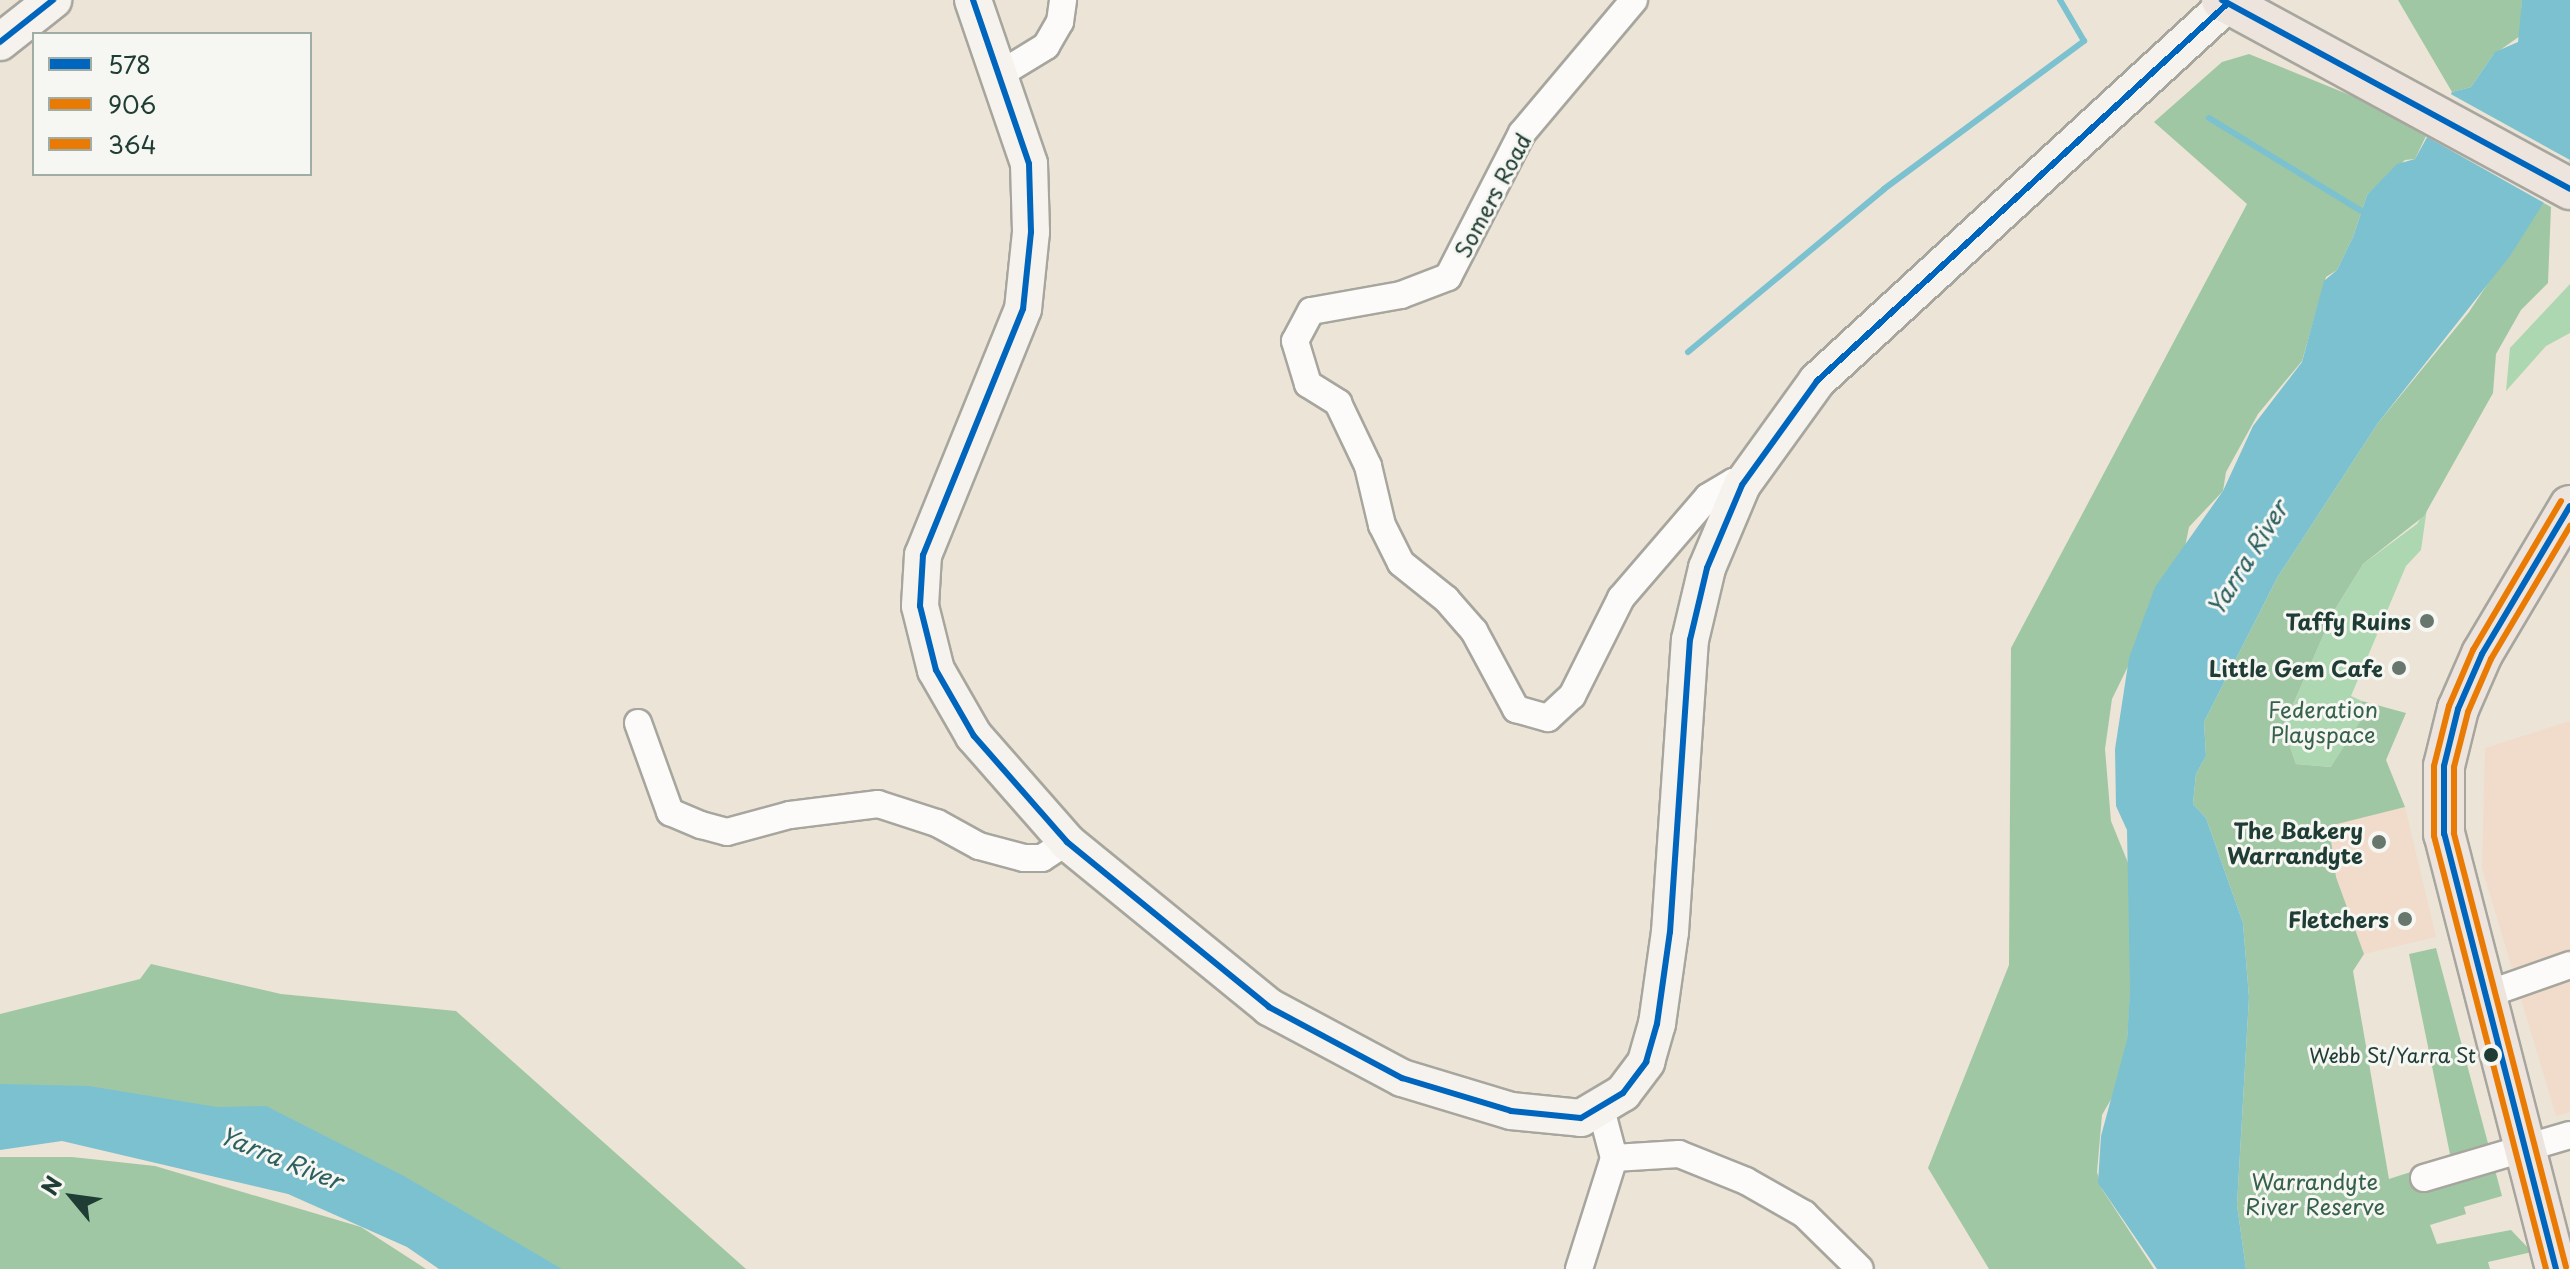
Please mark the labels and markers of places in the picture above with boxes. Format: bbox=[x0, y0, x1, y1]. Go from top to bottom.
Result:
place label: Taffy Ruins bbox=[2285, 608, 2411, 634]
marker: Taffy Ruins bbox=[2418, 612, 2436, 630]
place label: Little Gem Cafe bbox=[2207, 655, 2383, 681]
marker: Little Gem Cafe bbox=[2390, 659, 2408, 677]
place label: The Bakery Warrandyte bbox=[2227, 816, 2363, 868]
marker: The Bakery Warrandyte bbox=[2370, 833, 2388, 851]
place label: Fletchers bbox=[2288, 906, 2389, 932]
marker: Fletchers bbox=[2396, 910, 2414, 928]
place label: Webb St/Yarra St bbox=[2308, 1043, 2476, 1067]
marker: Webb St/Yarra St bbox=[2483, 1047, 2499, 1063]

